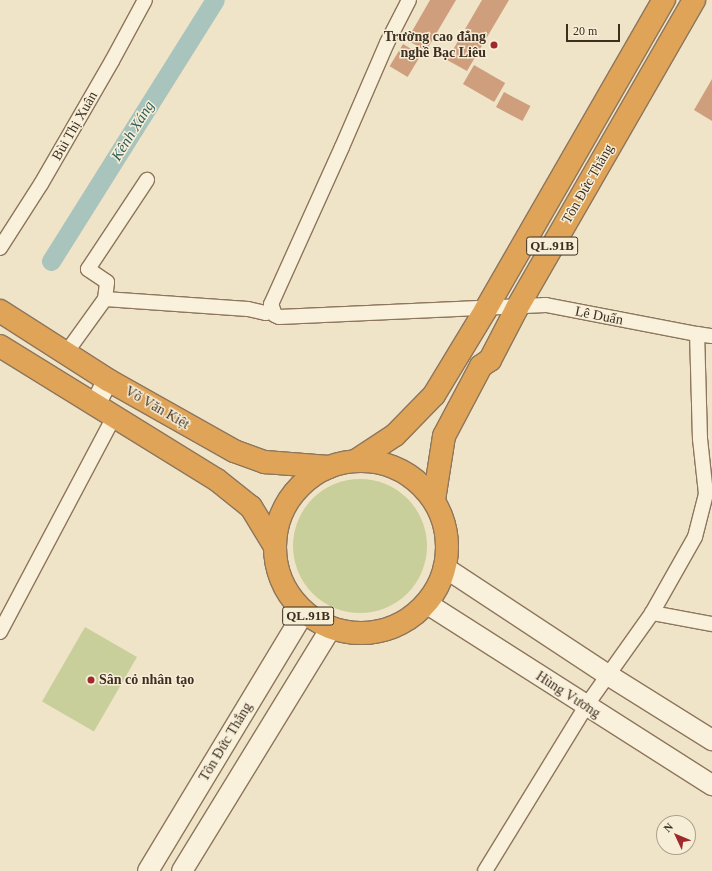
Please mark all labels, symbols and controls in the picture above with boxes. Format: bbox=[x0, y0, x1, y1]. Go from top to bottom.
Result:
scale bar bbox=[568, 16, 622, 42]
text: 20 m bbox=[573, 24, 597, 38]
place label: Trường cao đẳng nghề Bạc Liêu bbox=[384, 29, 486, 62]
marker: Trường cao đẳng nghề Bạc Liêu bbox=[489, 40, 499, 50]
street label: Bùi Thị Xuân bbox=[48, 88, 102, 164]
water label: Kênh Xáng bbox=[108, 98, 158, 164]
street label: Tôn Đức Thắng bbox=[558, 141, 618, 227]
road number: QL.91B bbox=[526, 235, 578, 257]
street label: Lê Duẩn bbox=[574, 303, 624, 329]
street label: Võ Văn Kiệt bbox=[122, 383, 192, 433]
road number: QL.91B bbox=[282, 605, 334, 627]
street label: Hùng Vương bbox=[533, 668, 603, 722]
place label: Sân cỏ nhân tạo bbox=[99, 672, 194, 688]
marker: Sân cỏ nhân tạo bbox=[86, 675, 96, 685]
street label: Tôn Đức Thắng bbox=[196, 699, 256, 785]
north arrow bbox=[656, 815, 696, 855]
text: N bbox=[661, 820, 675, 834]

